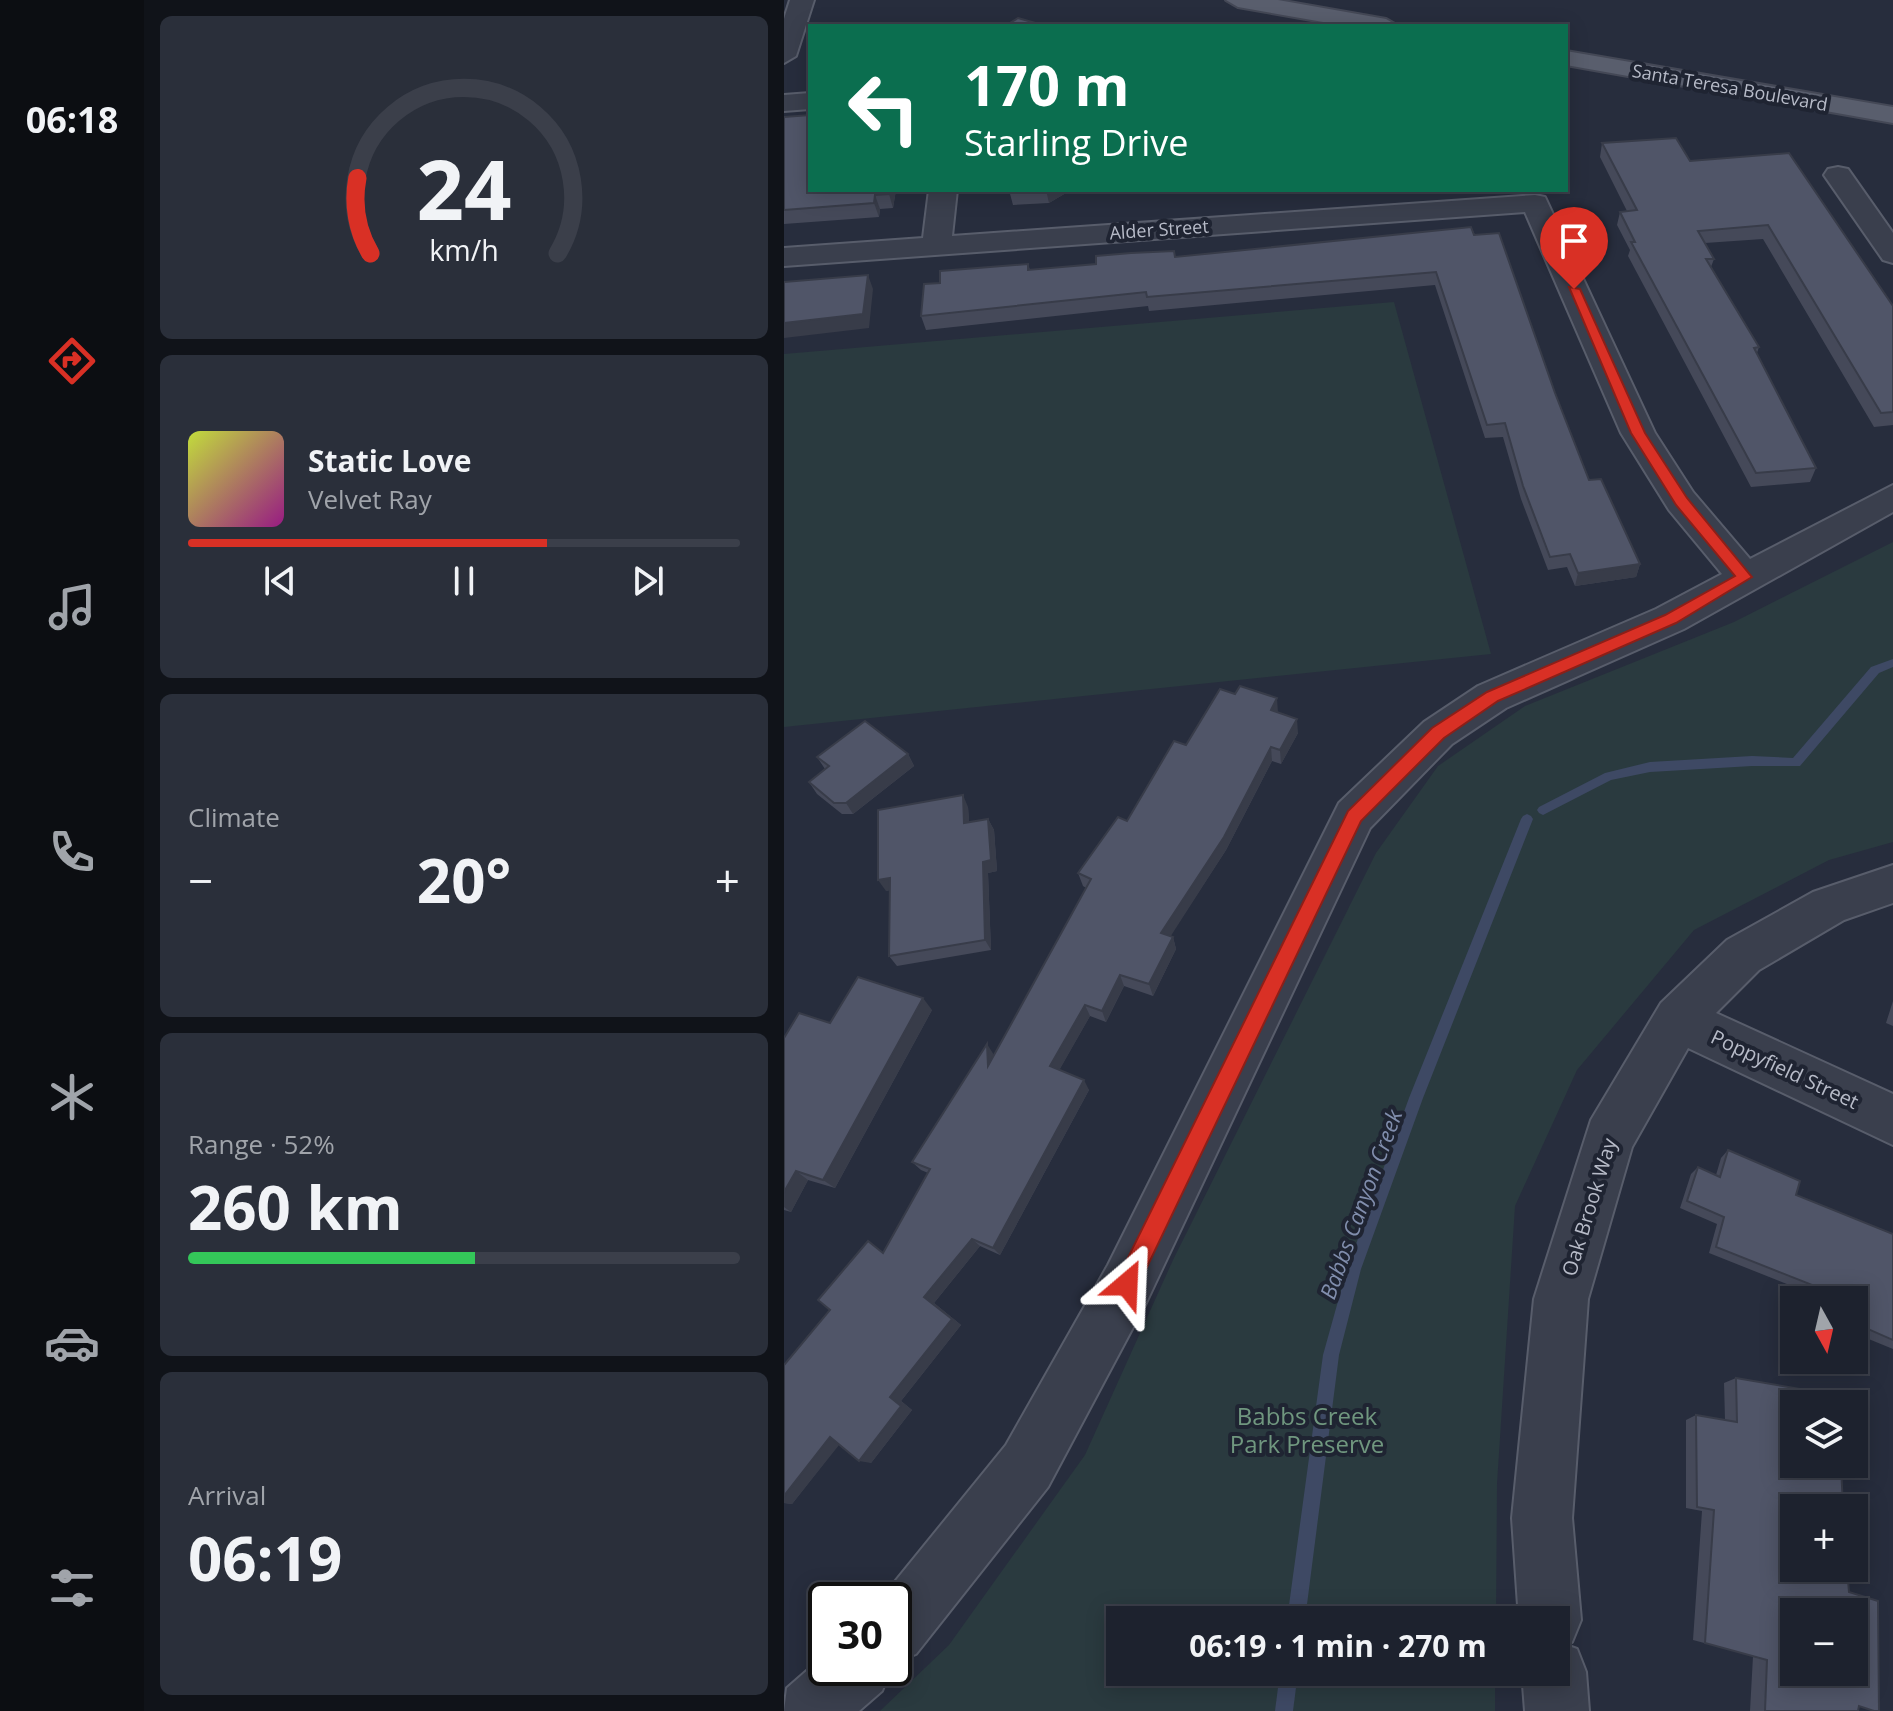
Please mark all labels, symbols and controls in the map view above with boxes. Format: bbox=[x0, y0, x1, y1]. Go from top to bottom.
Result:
text: 170 m bbox=[964, 46, 1130, 122]
icon: left bbox=[832, 56, 936, 160]
street label: Santa Teresa Boulevard bbox=[1630, 58, 1830, 116]
text: 06:18 bbox=[26, 95, 118, 144]
text: Starling Drive bbox=[964, 118, 1189, 167]
text: 24 bbox=[416, 130, 512, 243]
pin bbox=[1540, 207, 1608, 289]
street label: Alder Street bbox=[1109, 214, 1209, 244]
icon: arrive bbox=[1552, 219, 1596, 263]
text: km/h bbox=[429, 230, 499, 269]
icon: directions bbox=[44, 333, 100, 389]
text: Static Love bbox=[308, 440, 471, 481]
text: Velvet Ray bbox=[308, 481, 432, 517]
icon: previous bbox=[258, 559, 302, 603]
icon: pause bbox=[442, 559, 486, 603]
icon: next bbox=[626, 559, 670, 603]
icon: music bbox=[44, 579, 100, 635]
text: Climate bbox=[188, 799, 280, 835]
icon: phone bbox=[44, 824, 100, 880]
text: 20° bbox=[417, 839, 511, 921]
text: − bbox=[188, 850, 213, 910]
text: + bbox=[715, 850, 740, 910]
street label: Poppyfield Street bbox=[1707, 1023, 1863, 1115]
icon: climate bbox=[44, 1069, 100, 1125]
water label: Babbs Canyon Creek bbox=[1312, 1104, 1409, 1303]
text: Range · 52% bbox=[188, 1126, 335, 1162]
street label: Oak Brook Way bbox=[1555, 1134, 1623, 1279]
text: 260 km bbox=[188, 1166, 403, 1248]
position arrow bbox=[1085, 1242, 1169, 1326]
north arrow bbox=[1780, 1286, 1868, 1374]
map controls bbox=[1780, 1286, 1868, 1686]
icon: car bbox=[44, 1315, 100, 1371]
button: layers bbox=[1780, 1390, 1868, 1478]
park label: Babbs Creek Park Preserve bbox=[1230, 1399, 1384, 1460]
text: Arrival bbox=[188, 1477, 266, 1513]
button: + bbox=[1780, 1494, 1868, 1582]
text: 06:19 bbox=[188, 1517, 342, 1599]
icon: filters bbox=[44, 1560, 100, 1616]
speed limit sign: 30 bbox=[808, 1582, 912, 1686]
button: − bbox=[1780, 1598, 1868, 1686]
text: 06:19 · 1 min · 270 m bbox=[1189, 1625, 1487, 1666]

